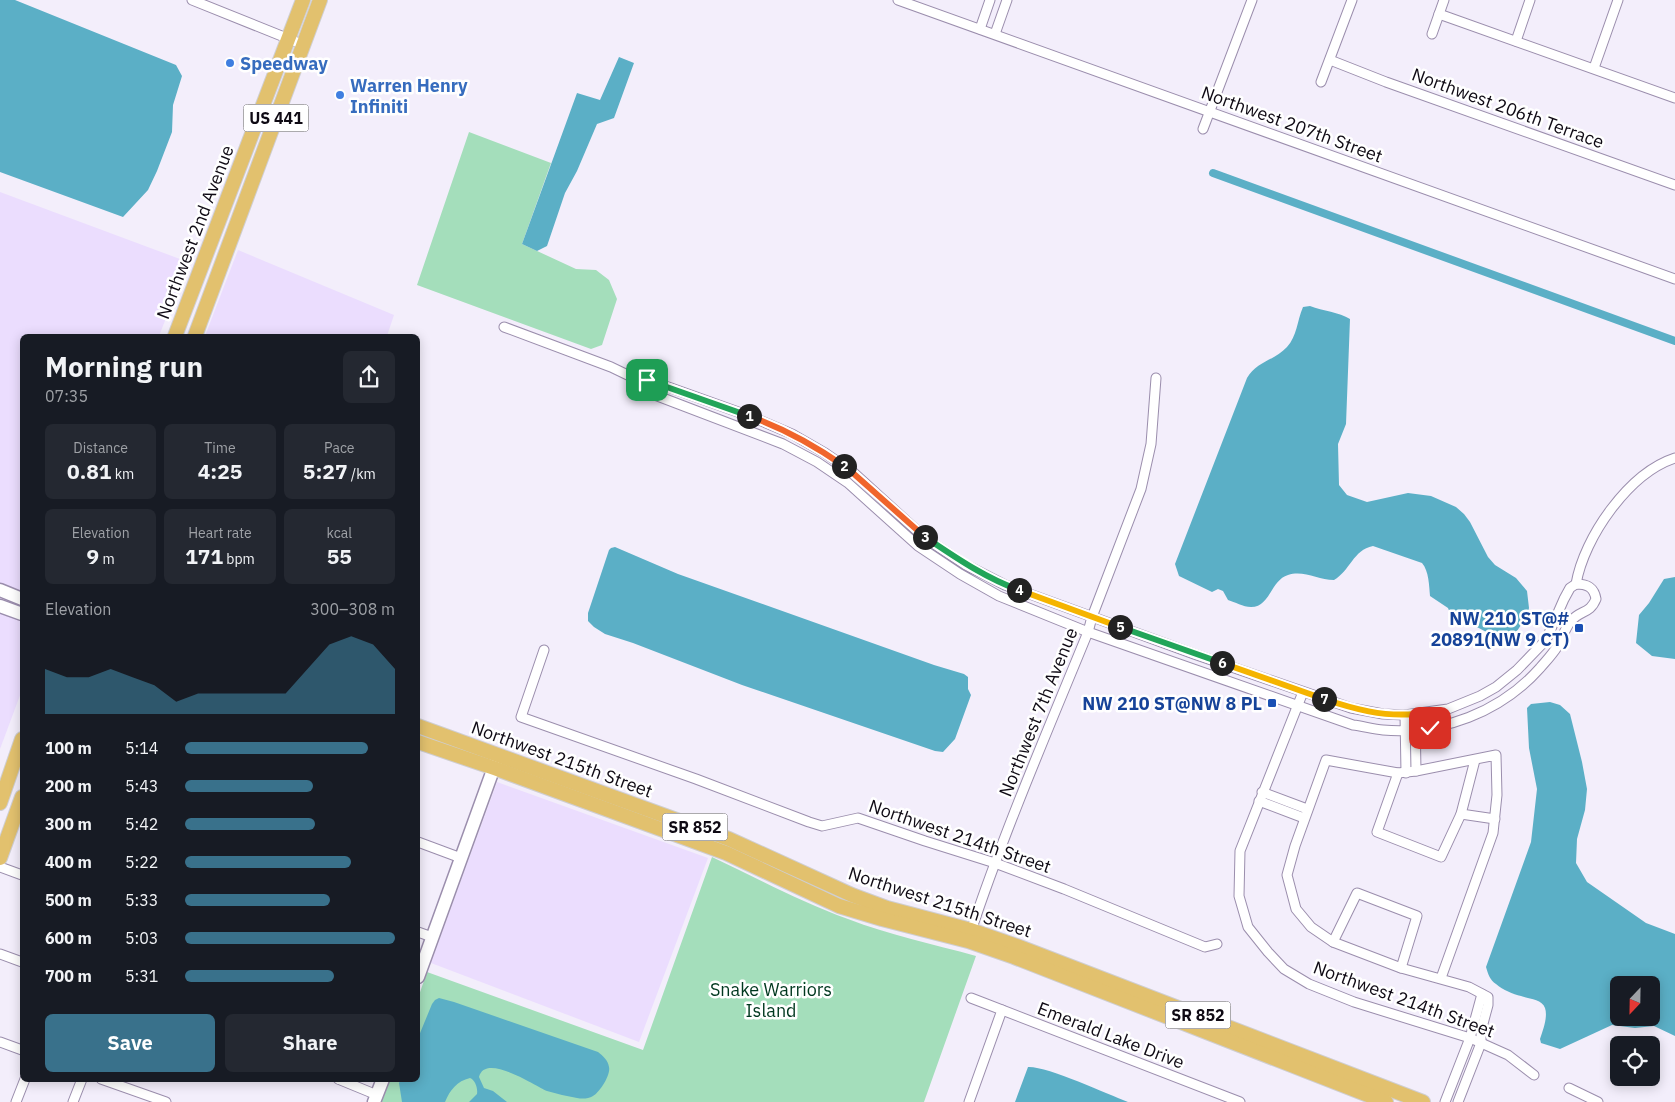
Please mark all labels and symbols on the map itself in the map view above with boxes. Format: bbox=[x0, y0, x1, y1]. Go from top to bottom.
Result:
place label: Speedway bbox=[240, 52, 328, 75]
marker: Speedway bbox=[224, 57, 236, 69]
street label: Northwest 206th Terrace bbox=[1409, 63, 1607, 153]
place label: Warren Henry Infiniti bbox=[350, 74, 468, 118]
street label: Northwest 207th Street bbox=[1198, 80, 1386, 168]
marker: Warren Henry Infiniti bbox=[334, 89, 346, 101]
road number: US 441 bbox=[244, 105, 308, 132]
street label: Northwest 2nd Avenue bbox=[151, 142, 239, 322]
pin bbox=[626, 359, 668, 401]
pin: 1 bbox=[736, 404, 762, 428]
pin: 2 bbox=[832, 454, 856, 478]
pin: 3 bbox=[912, 524, 938, 550]
pin: 4 bbox=[1006, 578, 1032, 602]
place label: NW 210 ST@# 20891(NW 9 CT) bbox=[1430, 607, 1570, 651]
pin: 5 bbox=[1108, 614, 1132, 640]
marker: NW 210 ST@# 20891(NW 9 CT) bbox=[1573, 622, 1585, 634]
street label: Northwest 7th Avenue bbox=[994, 624, 1083, 800]
pin: 6 bbox=[1210, 650, 1234, 676]
pin: 7 bbox=[1312, 686, 1336, 712]
place label: NW 210 ST@NW 8 PL bbox=[1082, 692, 1262, 715]
marker: NW 210 ST@NW 8 PL bbox=[1266, 697, 1278, 709]
pin bbox=[1409, 707, 1451, 749]
street label: Northwest 215th Street bbox=[468, 715, 656, 803]
street label: Northwest 214th Street bbox=[866, 794, 1054, 878]
road number: SR 852 bbox=[662, 814, 728, 840]
street label: Northwest 215th Street bbox=[845, 862, 1035, 942]
street label: Northwest 214th Street bbox=[1310, 955, 1498, 1043]
north arrow bbox=[1610, 976, 1660, 1026]
park label: Snake Warriors Island bbox=[710, 978, 832, 1022]
street label: Emerald Lake Drive bbox=[1034, 996, 1188, 1074]
road number: SR 852 bbox=[1166, 1002, 1230, 1028]

